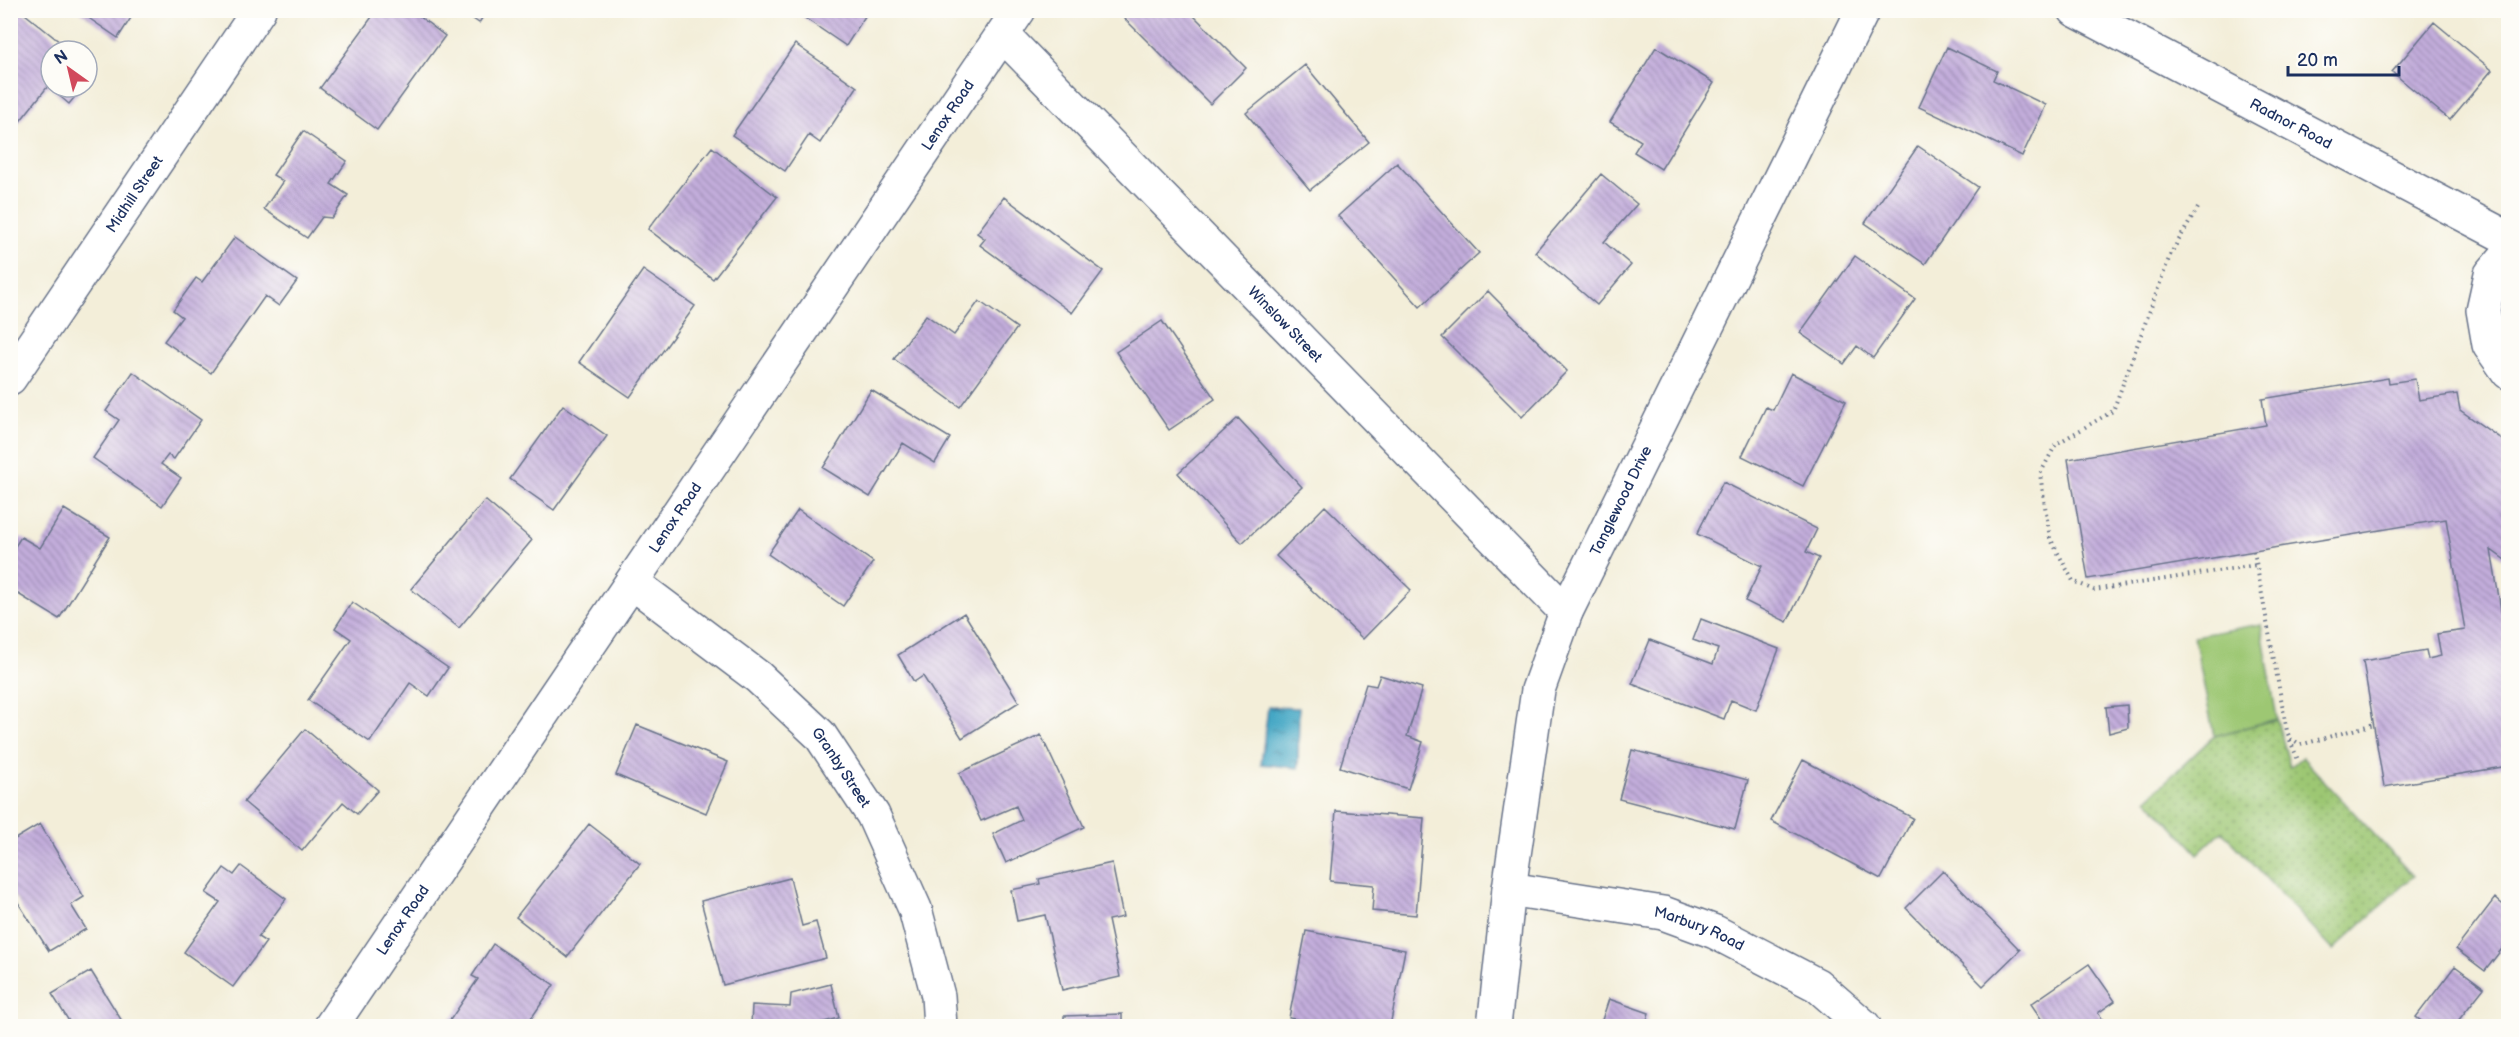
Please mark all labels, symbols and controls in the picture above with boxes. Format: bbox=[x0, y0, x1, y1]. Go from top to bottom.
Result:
north arrow bbox=[39, 39, 99, 99]
scale bar bbox=[2288, 39, 2399, 77]
text: N bbox=[51, 47, 72, 69]
text: 20 m bbox=[2297, 50, 2338, 71]
street label: Lenox Road bbox=[917, 76, 978, 154]
street label: Radnor Road bbox=[2246, 94, 2335, 153]
street label: Midhill Street bbox=[102, 152, 167, 236]
street label: Winslow Street bbox=[1244, 282, 1327, 367]
street label: Tanglewood Drive bbox=[1586, 442, 1656, 559]
street label: Lenox Road bbox=[645, 479, 706, 556]
street label: Granby Street bbox=[808, 723, 875, 811]
street label: Lenox Road bbox=[372, 881, 433, 959]
street label: Marbury Road bbox=[1653, 902, 1748, 955]

